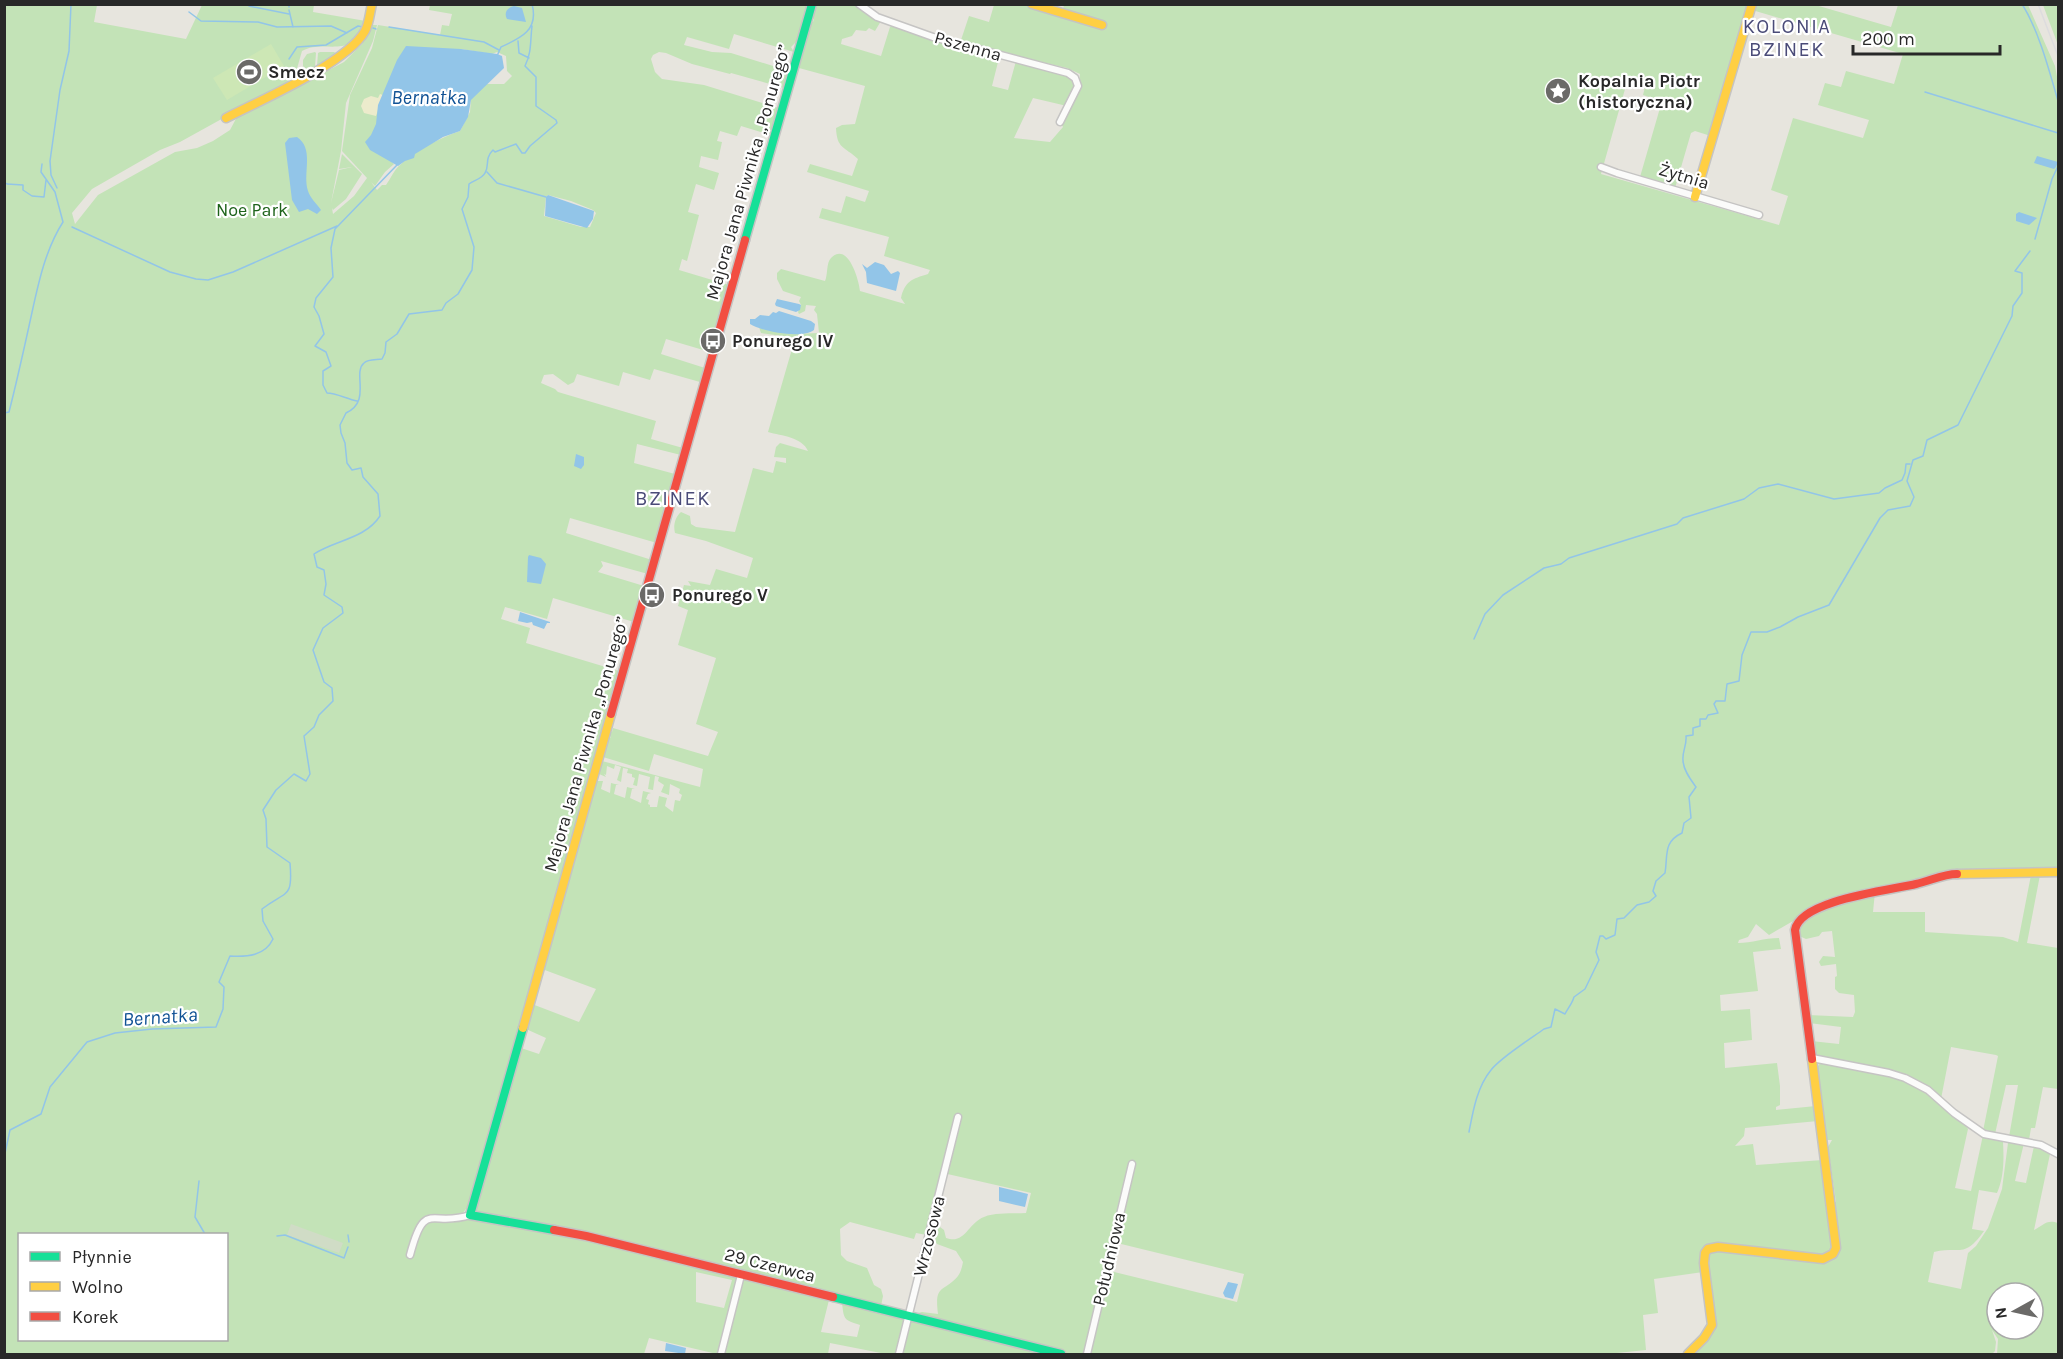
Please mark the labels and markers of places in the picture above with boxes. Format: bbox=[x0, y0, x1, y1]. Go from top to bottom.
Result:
sports icon: Smecz bbox=[234, 57, 264, 87]
place label: Smecz bbox=[268, 61, 325, 83]
place label: Kopalnia Piotr (historyczna) bbox=[1578, 70, 1700, 113]
place icon: Kopalnia Piotr (historyczna) bbox=[1543, 76, 1573, 106]
bus stop icon: Ponurego IV bbox=[698, 326, 728, 356]
place label: Ponurego IV bbox=[732, 330, 833, 352]
bus stop icon: Ponurego V bbox=[637, 580, 667, 610]
place label: Ponurego V bbox=[672, 584, 768, 606]

